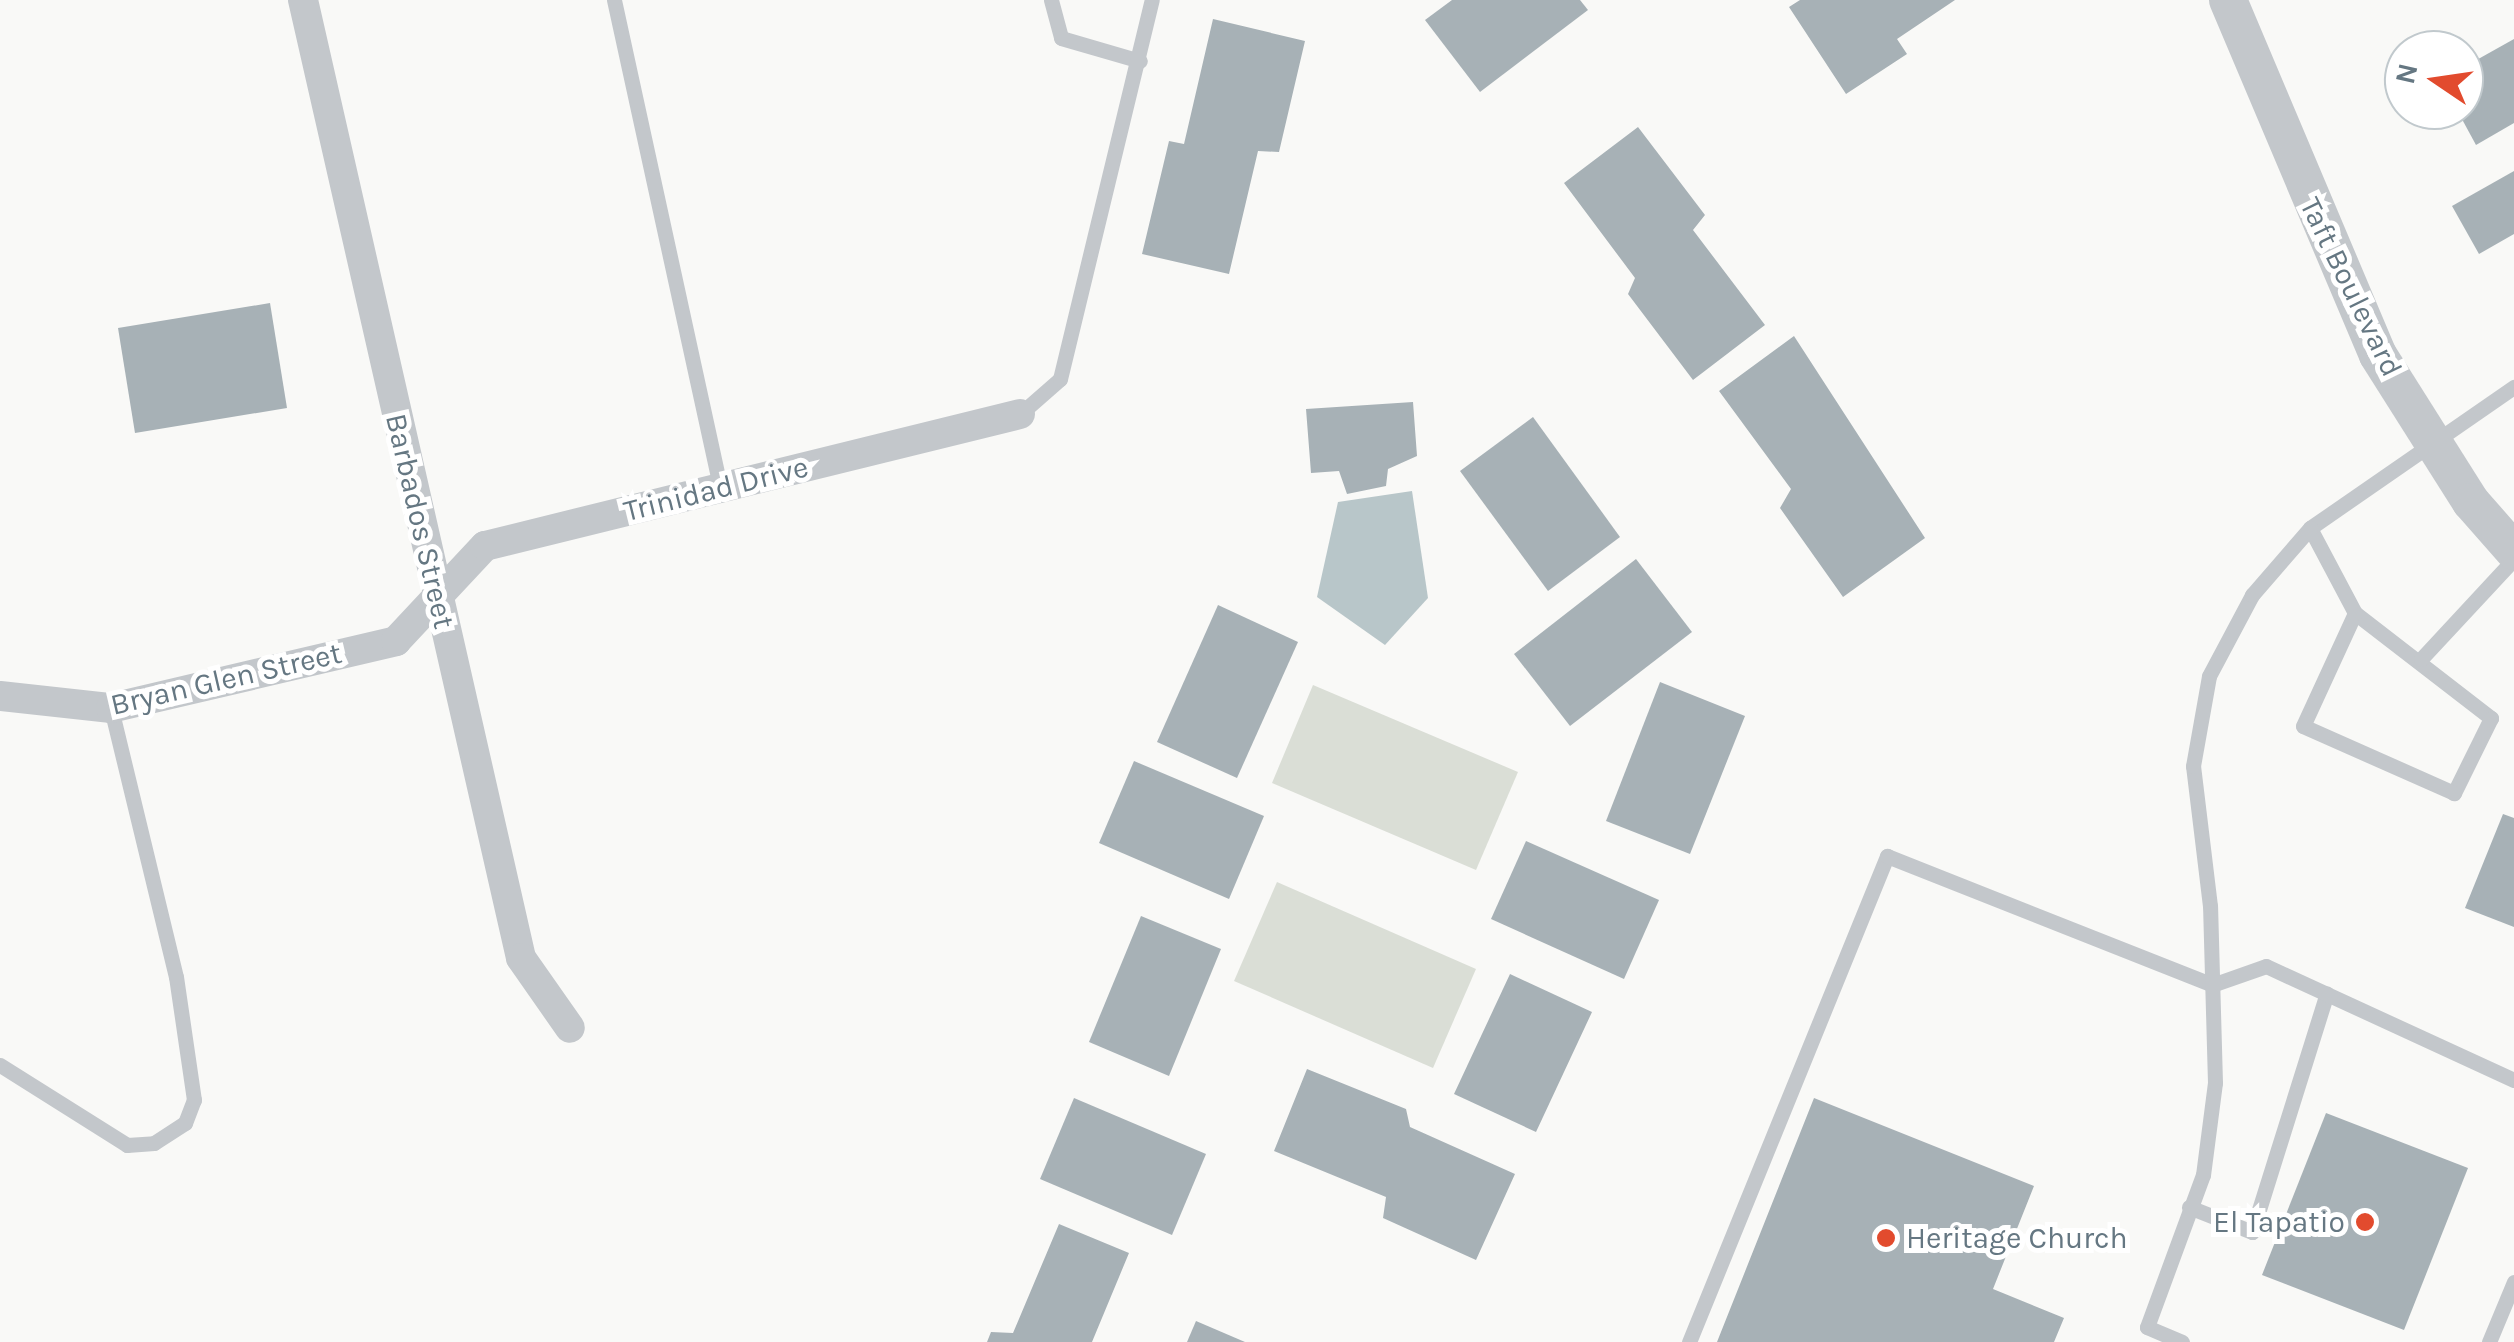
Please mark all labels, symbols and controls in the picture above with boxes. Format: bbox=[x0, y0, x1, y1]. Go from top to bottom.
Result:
north arrow bbox=[2384, 30, 2484, 130]
text: N bbox=[2388, 60, 2425, 87]
street label: Taft Boulevard bbox=[2292, 192, 2410, 382]
street label: Barbados Street bbox=[378, 410, 462, 632]
street label: Trinidad Drive bbox=[620, 449, 812, 529]
street label: Bryan Glen Street bbox=[107, 635, 345, 723]
place label: El Tapatio bbox=[2213, 1204, 2345, 1240]
marker: El Tapatio bbox=[2354, 1211, 2376, 1233]
place label: Heritage Church bbox=[1906, 1220, 2128, 1256]
marker: Heritage Church bbox=[1875, 1227, 1897, 1249]

